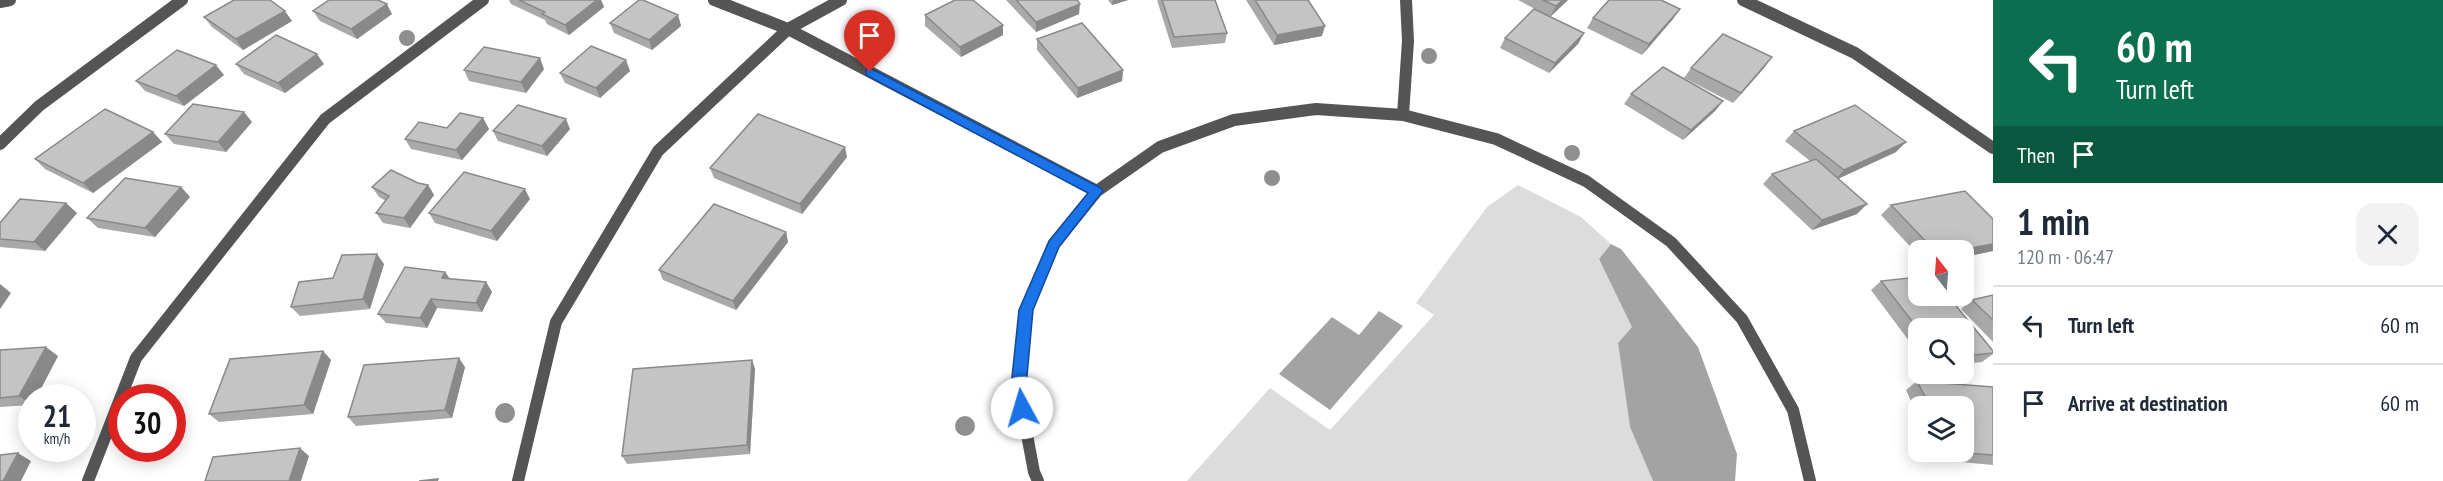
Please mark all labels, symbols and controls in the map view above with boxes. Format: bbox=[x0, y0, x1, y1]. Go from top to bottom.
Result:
pin bbox=[844, 10, 895, 72]
icon: arrive bbox=[853, 19, 886, 52]
text: 60 m bbox=[2116, 19, 2193, 74]
icon: left bbox=[2017, 24, 2095, 102]
text: Turn left bbox=[2116, 72, 2194, 106]
icon: arrive bbox=[2067, 138, 2100, 171]
text: Then bbox=[2017, 141, 2055, 169]
text: 1 min bbox=[2017, 198, 2090, 245]
button: close bbox=[2356, 203, 2419, 266]
north arrow bbox=[1908, 240, 1974, 306]
map controls bbox=[1908, 240, 1974, 462]
text: 120 m · 06:47 bbox=[2017, 244, 2114, 270]
icon: left bbox=[2017, 309, 2050, 342]
text: Turn left bbox=[2068, 311, 2134, 339]
text: 60 m bbox=[2380, 311, 2419, 339]
button: search bbox=[1908, 318, 1974, 384]
position arrow bbox=[990, 376, 1054, 440]
speed limit sign: 30 bbox=[108, 384, 186, 462]
icon: arrive bbox=[2017, 387, 2050, 420]
text: Arrive at destination bbox=[2068, 389, 2228, 417]
text: 60 m bbox=[2380, 389, 2419, 417]
text: 21 bbox=[43, 396, 71, 435]
button: layers bbox=[1908, 396, 1974, 462]
text: km/h bbox=[44, 429, 70, 448]

